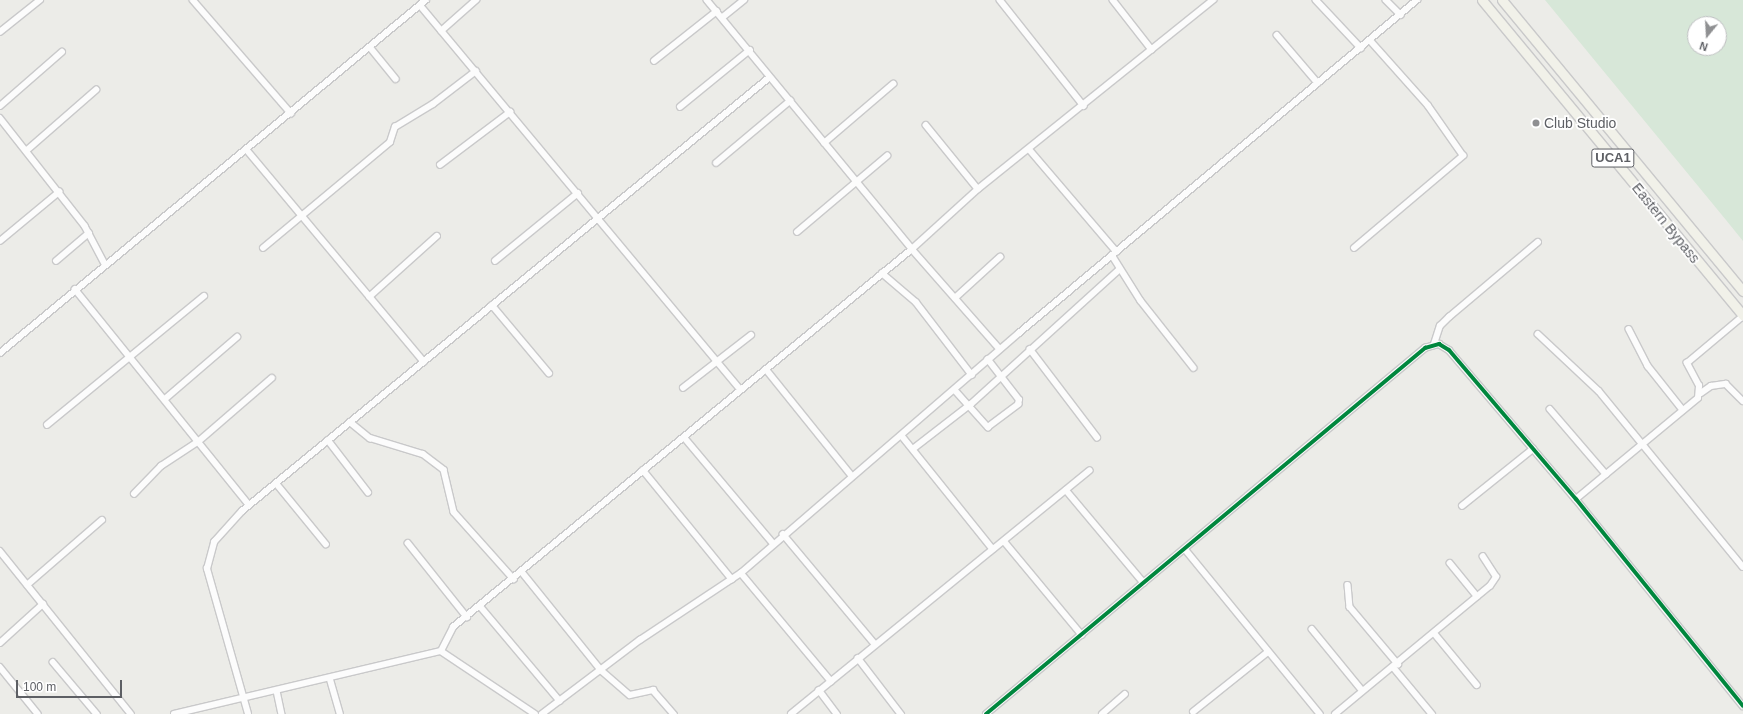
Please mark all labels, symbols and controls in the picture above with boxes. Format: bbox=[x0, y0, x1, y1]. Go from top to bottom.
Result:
north arrow bbox=[1687, 16, 1727, 56]
text: N bbox=[1698, 40, 1709, 53]
place label: Club Studio bbox=[1544, 115, 1616, 131]
marker: Club Studio bbox=[1531, 118, 1541, 128]
road number: UCA1 bbox=[1591, 147, 1635, 169]
street label: Eastern Bypass bbox=[1629, 180, 1703, 266]
scale bar bbox=[18, 672, 124, 698]
text: 100 m bbox=[23, 680, 56, 694]

